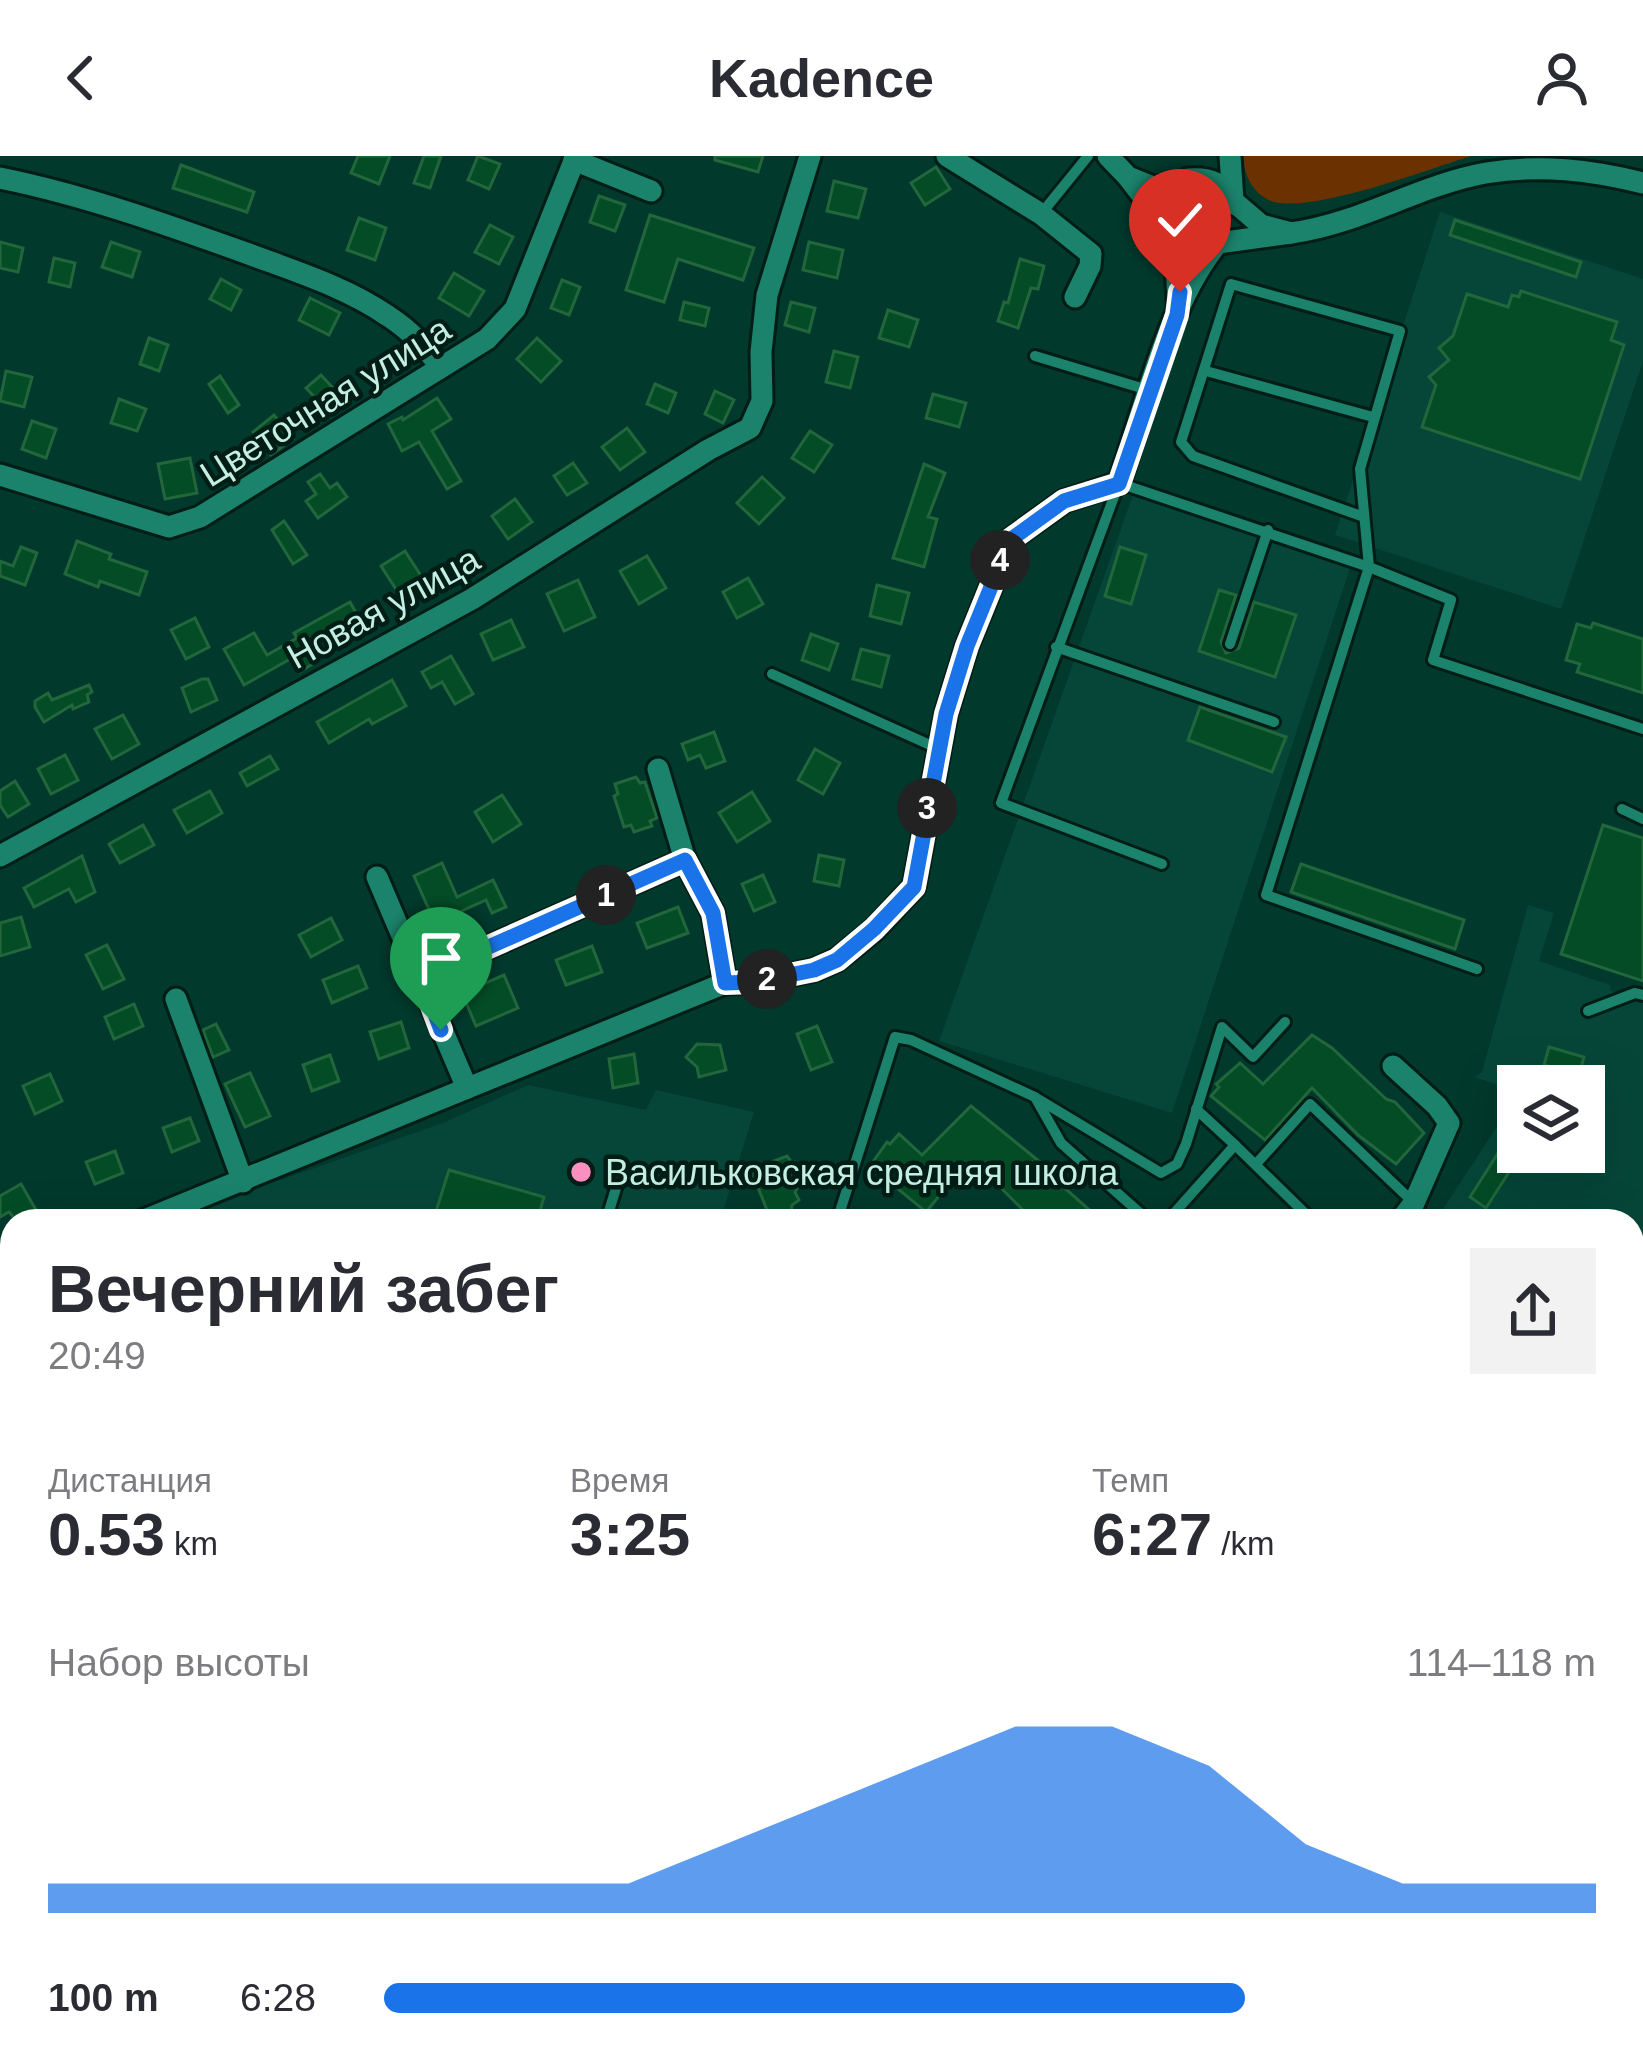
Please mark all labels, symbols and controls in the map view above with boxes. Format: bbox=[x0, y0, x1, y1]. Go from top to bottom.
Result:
icon: back bbox=[48, 45, 114, 111]
icon: person bbox=[1529, 45, 1595, 111]
text: Kadence bbox=[709, 48, 934, 108]
pin bbox=[1129, 169, 1231, 292]
icon: check bbox=[1147, 187, 1213, 253]
street label: Цветочная улица bbox=[193, 308, 458, 495]
pin: 4 bbox=[970, 530, 1030, 590]
street label: Новая улица bbox=[280, 537, 487, 677]
text: 4 bbox=[991, 541, 1009, 578]
pin: 3 bbox=[897, 778, 957, 838]
text: 3 bbox=[918, 789, 936, 826]
pin: 1 bbox=[576, 865, 636, 925]
text: 1 bbox=[597, 876, 615, 913]
pin bbox=[390, 907, 492, 1030]
icon: arrive bbox=[408, 925, 474, 991]
pin: 2 bbox=[737, 949, 797, 1009]
text: 2 bbox=[758, 960, 776, 997]
map controls bbox=[1497, 1065, 1605, 1173]
button: layers bbox=[1497, 1065, 1605, 1173]
place label: Васильковская средняя школа bbox=[605, 1152, 1119, 1193]
marker: Васильковская средняя школа bbox=[568, 1159, 594, 1185]
button: share bbox=[1470, 1248, 1596, 1374]
text: Вечерний забег bbox=[48, 1252, 559, 1326]
text: 20:49 bbox=[48, 1334, 146, 1377]
text: Дистанция bbox=[48, 1462, 212, 1499]
text: Время bbox=[570, 1462, 669, 1499]
text: Темп bbox=[1092, 1462, 1169, 1499]
text: 0.53 bbox=[48, 1501, 165, 1568]
text: 3:25 bbox=[570, 1501, 690, 1568]
text: 6:27 bbox=[1092, 1501, 1212, 1568]
text: km bbox=[165, 1525, 218, 1562]
text: /km bbox=[1212, 1525, 1274, 1562]
text: Набор высоты bbox=[48, 1641, 310, 1684]
text: 114–118 m bbox=[1407, 1641, 1596, 1684]
text: 100 m bbox=[48, 1976, 159, 2019]
text: 6:28 bbox=[240, 1976, 316, 2019]

